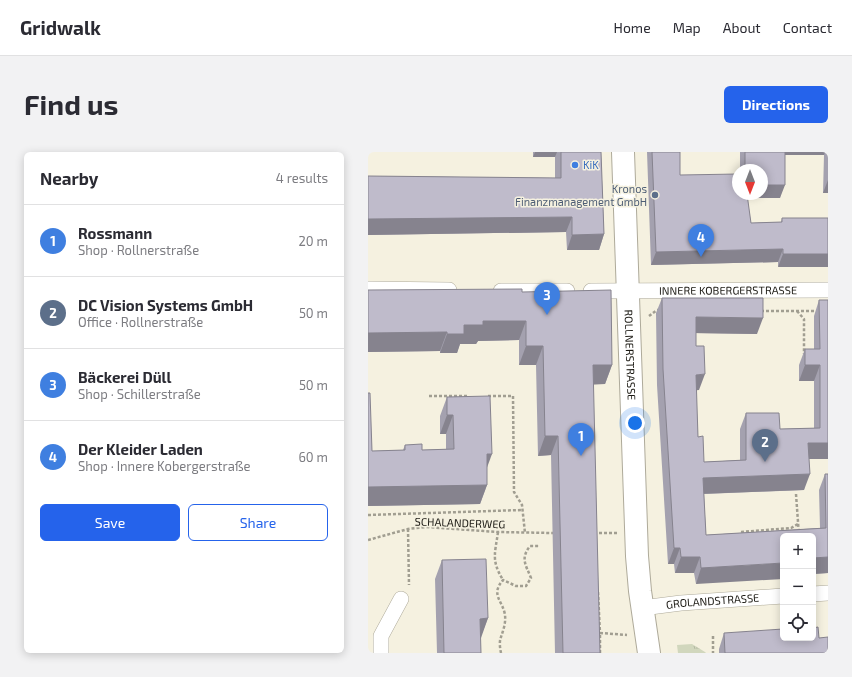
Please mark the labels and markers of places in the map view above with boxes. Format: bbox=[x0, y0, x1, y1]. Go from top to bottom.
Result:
place label: KiK bbox=[583, 158, 599, 171]
marker: KiK bbox=[570, 160, 580, 170]
place label: Kronos Finanzmanagement GmbH bbox=[515, 182, 647, 208]
marker: Kronos Finanzmanagement GmbH bbox=[650, 190, 660, 200]
pin: 4 bbox=[688, 224, 714, 257]
pin: 3 bbox=[534, 282, 560, 315]
pin: 1 bbox=[568, 423, 594, 456]
pin: 2 bbox=[752, 429, 778, 462]

